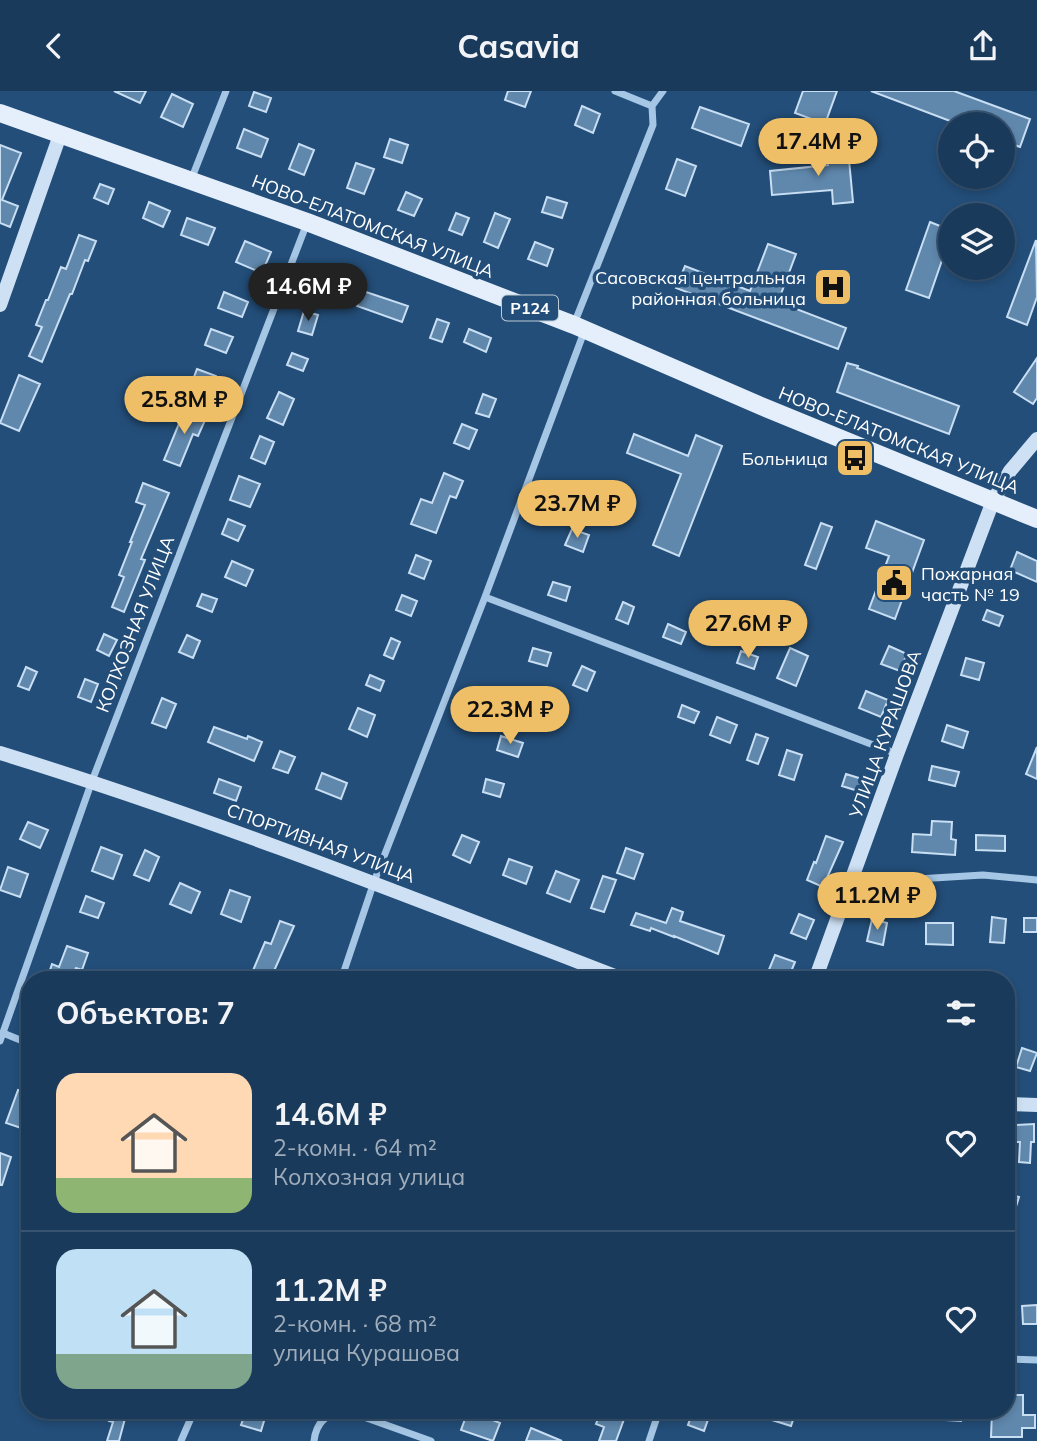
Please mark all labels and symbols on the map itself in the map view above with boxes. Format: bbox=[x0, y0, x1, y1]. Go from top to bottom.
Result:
pin: 17.4M ₽ bbox=[753, 119, 883, 178]
street label: НОВО-ЕЛАТОМСКАЯ УЛИЦА bbox=[249, 169, 497, 283]
pin: 14.6M ₽ bbox=[243, 264, 373, 323]
place label: Сасовская центральная районная больница bbox=[595, 266, 806, 310]
hospital icon: Сасовская центральная районная больница bbox=[812, 266, 854, 308]
road number: Р124 bbox=[502, 295, 558, 321]
pin: 25.8M ₽ bbox=[119, 377, 249, 436]
street label: НОВО-ЕЛАТОМСКАЯ УЛИЦА bbox=[775, 381, 1023, 499]
bus stop icon: Больница bbox=[834, 437, 876, 479]
place label: Больница bbox=[742, 447, 828, 470]
pin: 23.7M ₽ bbox=[512, 481, 642, 540]
street label: КОЛХОЗНАЯ УЛИЦА bbox=[91, 533, 179, 715]
public building icon: Пожарная часть № 19 bbox=[873, 562, 915, 604]
place label: Пожарная часть № 19 bbox=[921, 562, 1020, 606]
pin: 27.6M ₽ bbox=[683, 601, 813, 660]
street label: УЛИЦА КУРАШОВА bbox=[843, 647, 926, 822]
pin: 22.3M ₽ bbox=[445, 687, 575, 746]
street label: СПОРТИВНАЯ УЛИЦА bbox=[224, 798, 418, 888]
pin: 11.2M ₽ bbox=[812, 873, 942, 932]

